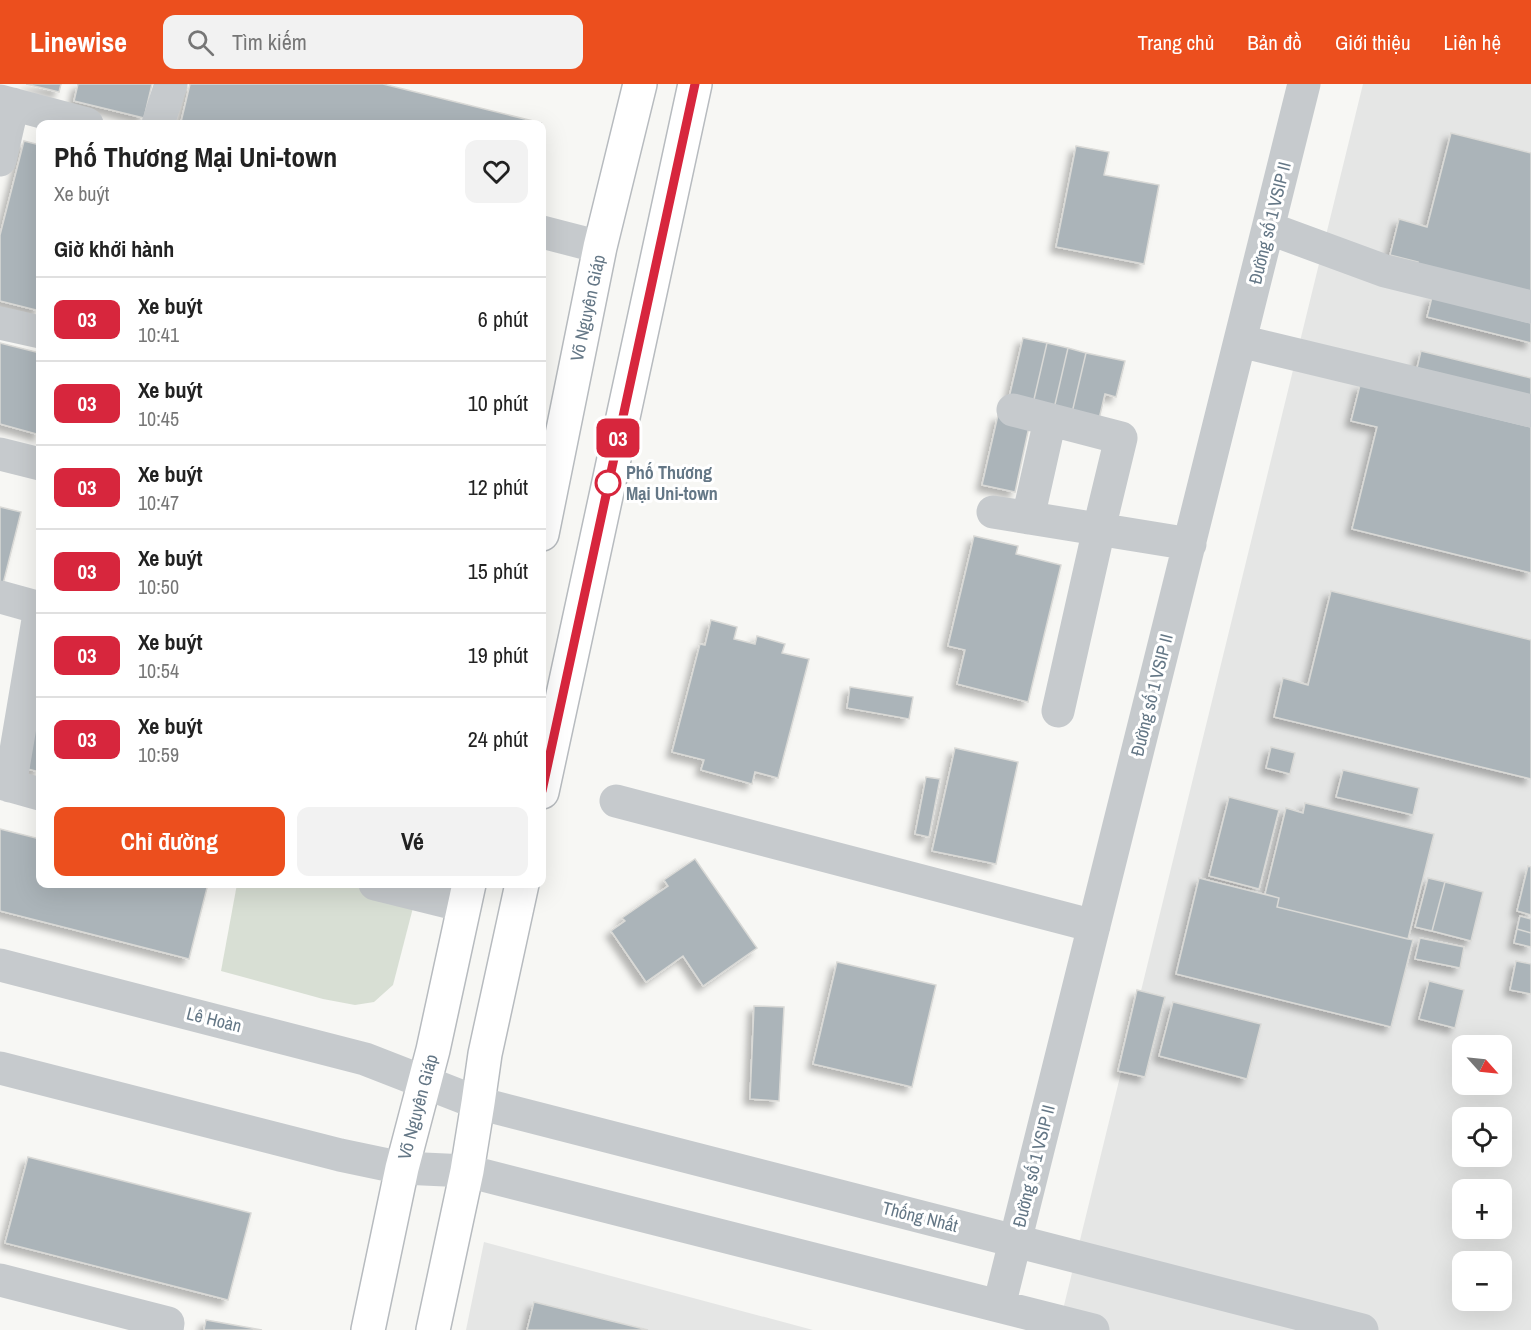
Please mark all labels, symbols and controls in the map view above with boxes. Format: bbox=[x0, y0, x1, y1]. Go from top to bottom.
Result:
search box bbox=[163, 15, 583, 69]
text: Linewise bbox=[30, 23, 127, 61]
icon: search bbox=[184, 26, 217, 59]
text: Tìm kiếm bbox=[232, 27, 307, 57]
text: Trang chủ bbox=[1137, 28, 1214, 57]
text: Bản đồ bbox=[1247, 28, 1302, 57]
text: Giới thiệu bbox=[1335, 28, 1411, 57]
text: Liên hệ bbox=[1444, 28, 1501, 57]
text: Phố Thương Mại Uni-town bbox=[54, 138, 337, 176]
button: heart bbox=[465, 140, 528, 203]
street label: Đường số 1 VSIP II bbox=[1242, 159, 1297, 287]
text: Xe buýt bbox=[54, 180, 109, 207]
text: Giờ khởi hành bbox=[54, 234, 174, 264]
street label: Võ Nguyên Giáp bbox=[564, 252, 611, 363]
text: Xe buýt bbox=[138, 291, 203, 321]
text: 6 phút bbox=[478, 304, 528, 334]
text: 03 bbox=[77, 305, 97, 334]
text: 10:41 bbox=[138, 321, 179, 348]
text: Xe buýt bbox=[138, 375, 203, 405]
text: 10 phút bbox=[468, 388, 528, 418]
text: 03 bbox=[77, 389, 97, 418]
text: 10:45 bbox=[138, 405, 179, 432]
line badge: 03 bbox=[591, 418, 645, 458]
text: 03 bbox=[608, 424, 628, 453]
text: Xe buýt bbox=[138, 459, 203, 489]
place label: Phố Thương Mại Uni-town bbox=[626, 460, 718, 506]
marker: Phố Thương Mại Uni-town bbox=[595, 470, 621, 496]
text: 12 phút bbox=[468, 472, 528, 502]
text: 03 bbox=[77, 473, 97, 502]
text: 10:47 bbox=[138, 489, 179, 516]
text: Xe buýt bbox=[138, 543, 203, 573]
text: 15 phút bbox=[468, 556, 528, 586]
text: 03 bbox=[77, 557, 97, 586]
text: 10:50 bbox=[138, 573, 179, 600]
text: Xe buýt bbox=[138, 627, 203, 657]
street label: Đường số 1 VSIP II bbox=[1124, 631, 1179, 759]
text: 19 phút bbox=[468, 640, 528, 670]
text: 03 bbox=[77, 641, 97, 670]
text: 10:54 bbox=[138, 657, 179, 684]
text: Xe buýt bbox=[138, 711, 203, 741]
text: 24 phút bbox=[468, 724, 528, 754]
text: 03 bbox=[77, 725, 97, 754]
text: 10:59 bbox=[138, 741, 179, 768]
button: Chỉ đường bbox=[54, 807, 285, 876]
button: Vé bbox=[297, 807, 528, 876]
street label: Lê Hoàn bbox=[184, 1001, 244, 1038]
north arrow bbox=[1452, 1035, 1512, 1095]
map controls bbox=[1452, 1035, 1512, 1311]
street label: Võ Nguyên Giáp bbox=[391, 1051, 444, 1162]
street label: Đường số 1 VSIP II bbox=[1006, 1102, 1061, 1230]
button: locate bbox=[1452, 1107, 1512, 1167]
button: + bbox=[1452, 1179, 1512, 1239]
street label: Thống Nhất bbox=[880, 1195, 961, 1238]
button: − bbox=[1452, 1251, 1512, 1311]

